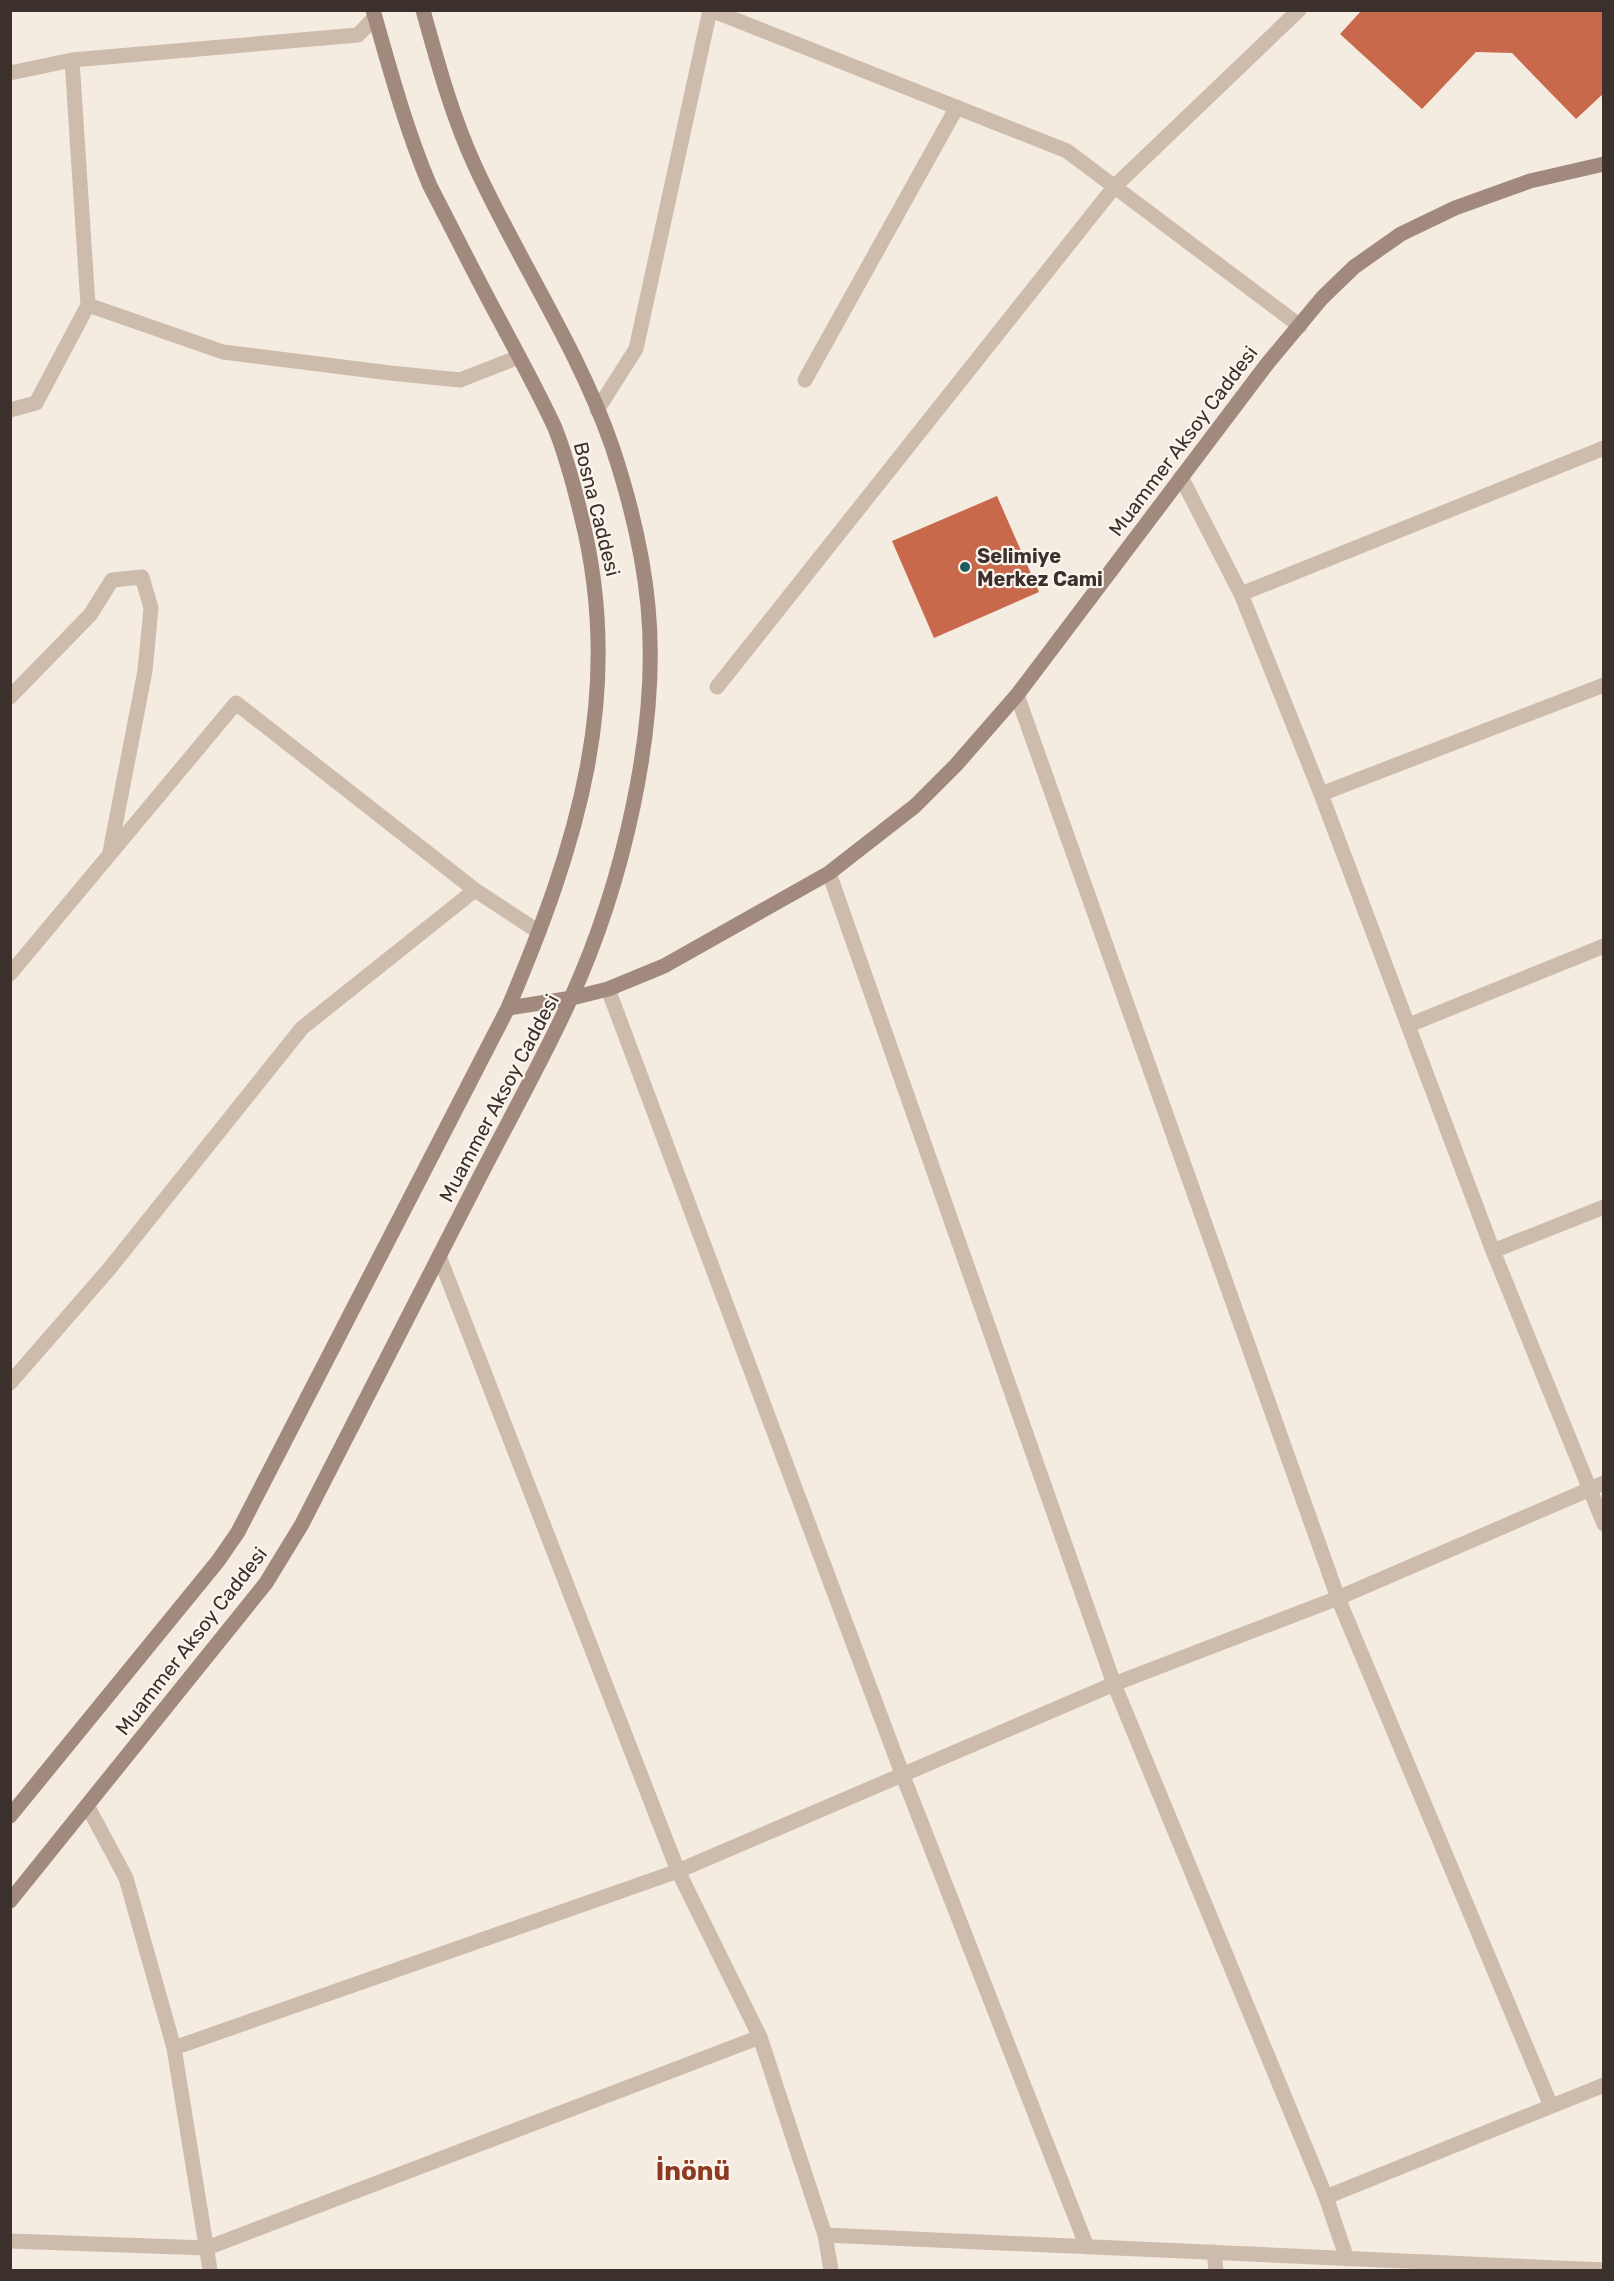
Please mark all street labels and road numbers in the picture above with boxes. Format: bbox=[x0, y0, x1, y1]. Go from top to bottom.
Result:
street label: Muammer Aksoy Caddesi bbox=[1104, 341, 1262, 541]
street label: Bosna Caddesi bbox=[569, 439, 625, 579]
street label: Muammer Aksoy Caddesi bbox=[434, 990, 564, 1206]
street label: Muammer Aksoy Caddesi bbox=[110, 1542, 272, 1740]

